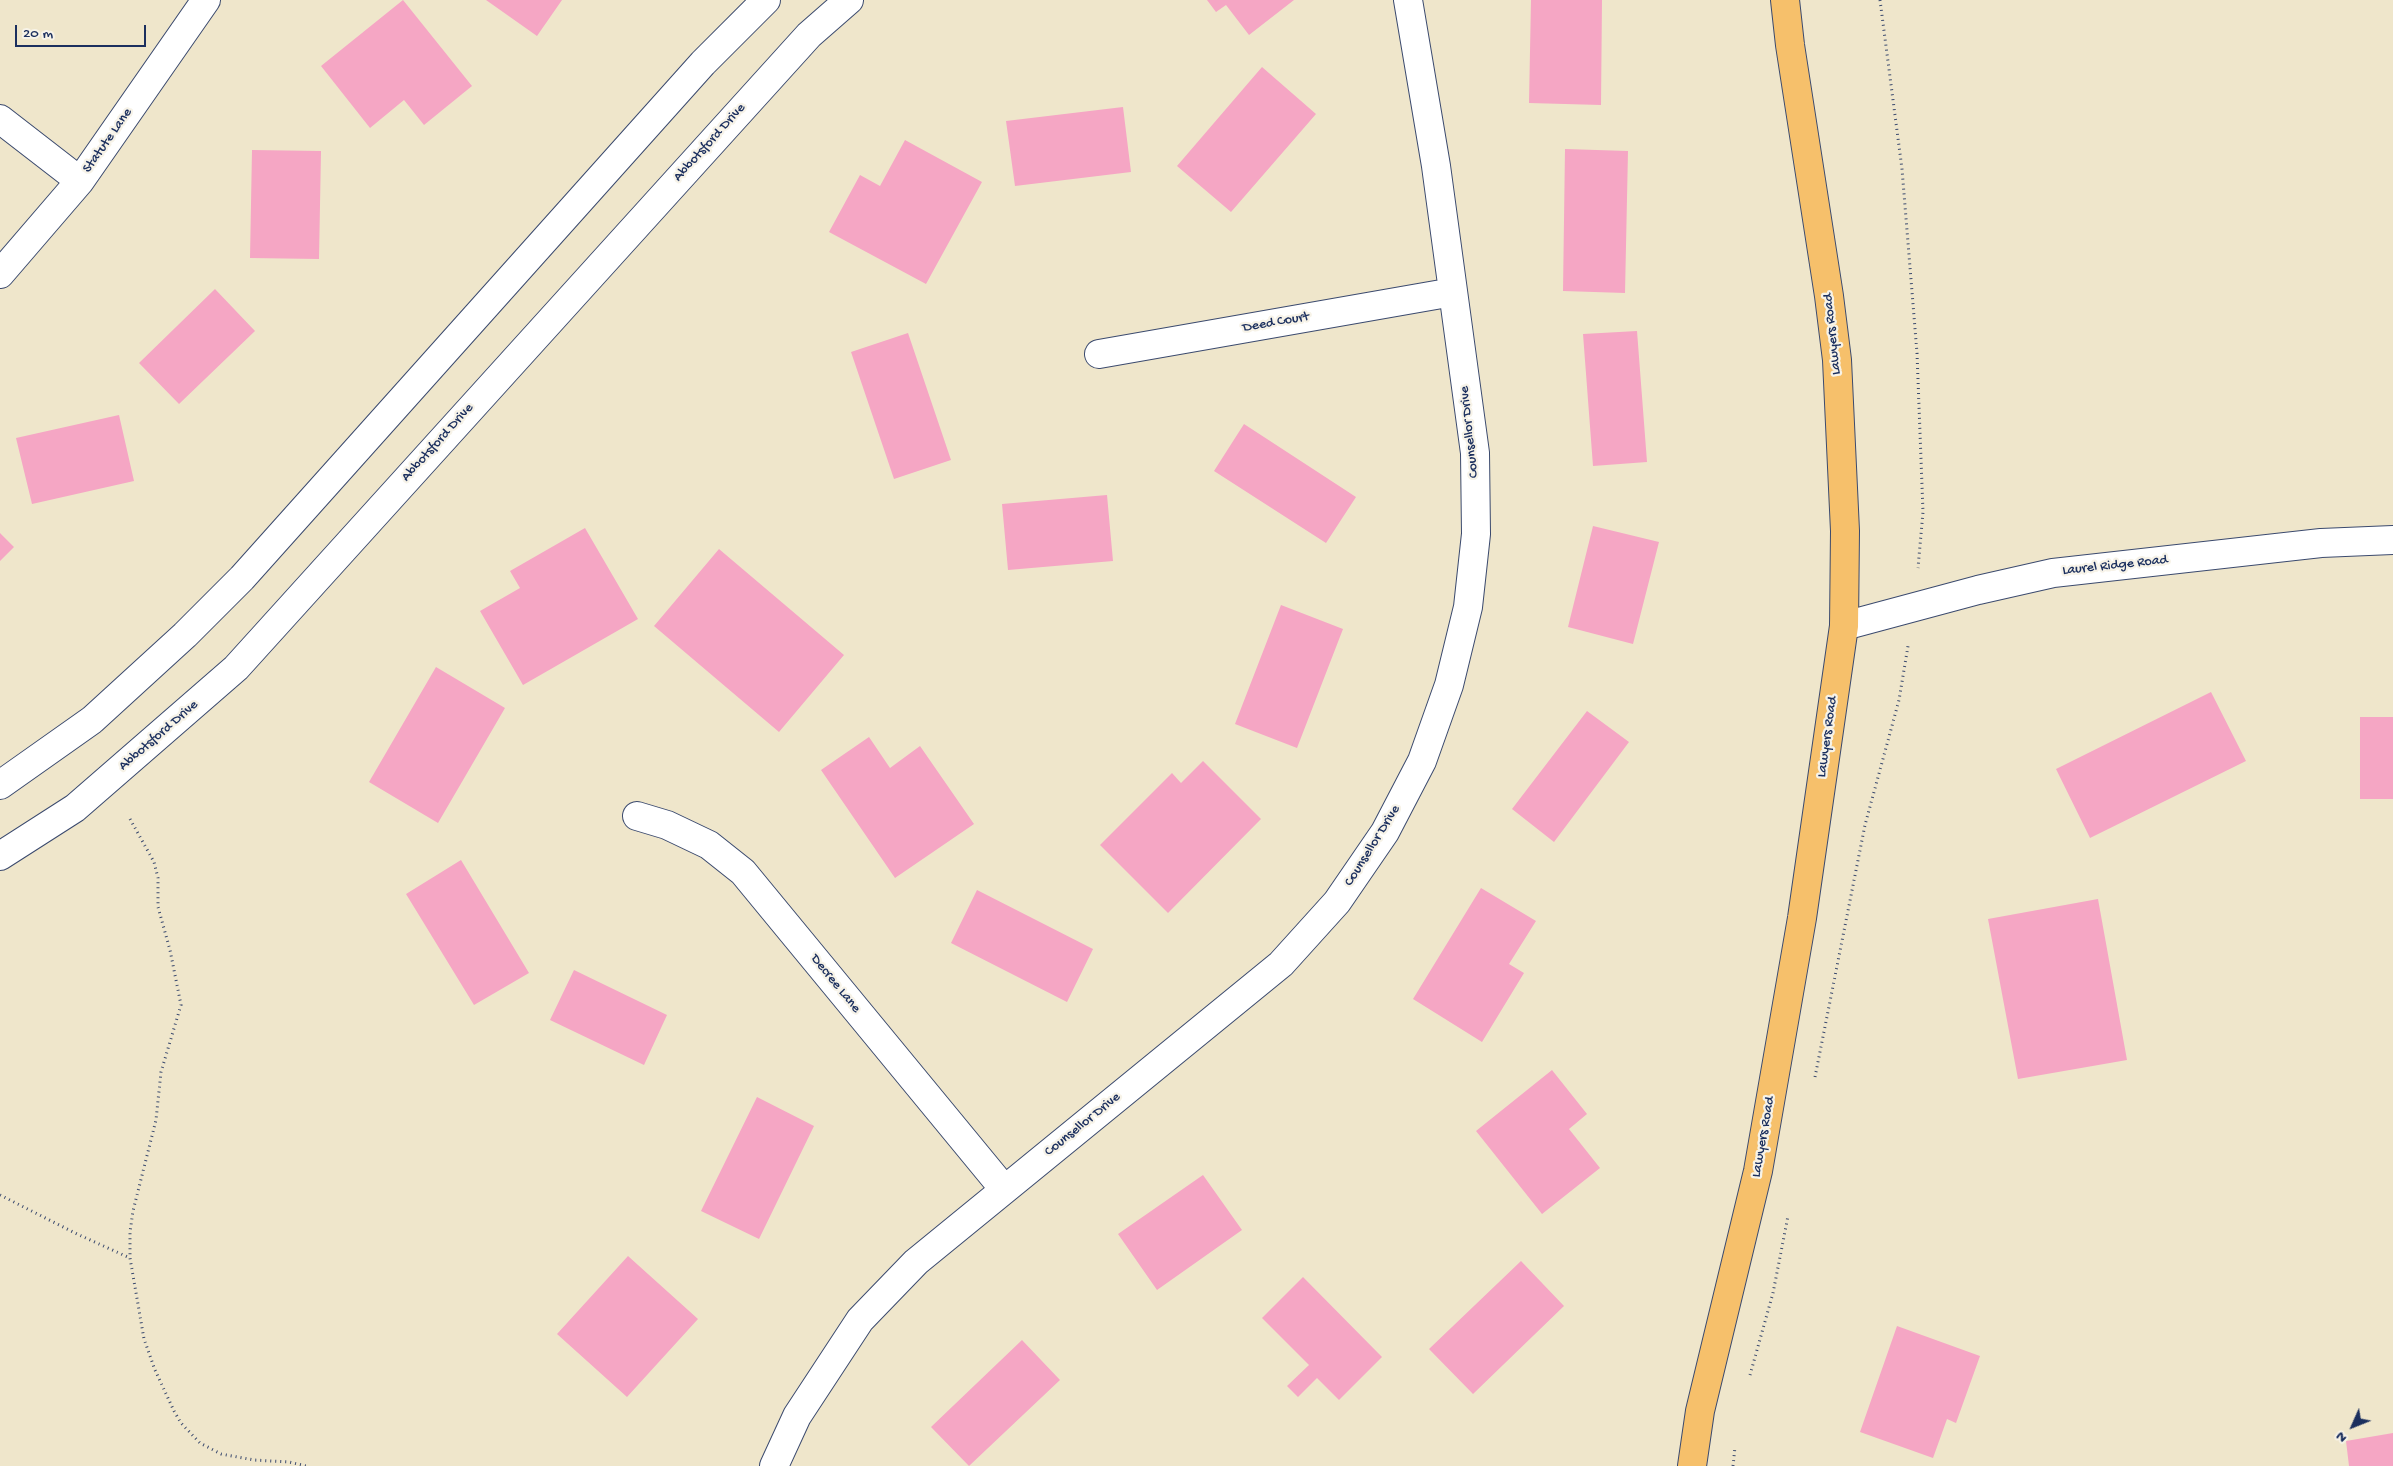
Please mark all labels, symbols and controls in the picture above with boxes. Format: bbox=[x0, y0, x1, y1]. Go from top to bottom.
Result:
scale bar bbox=[18, 15, 149, 47]
text: 20 m bbox=[23, 25, 53, 43]
street label: Abbotsford Drive bbox=[670, 100, 750, 186]
street label: Statute Lane bbox=[80, 105, 136, 177]
street label: Lawyers Road bbox=[1820, 292, 1846, 376]
street label: Deed Court bbox=[1241, 309, 1311, 337]
street label: Counsellor Drive bbox=[1457, 385, 1483, 479]
street label: Abbotsford Drive bbox=[398, 400, 478, 486]
street label: Laurel Ridge Road bbox=[2062, 552, 2168, 580]
street label: Lawyers Road bbox=[1814, 695, 1842, 779]
street label: Abbotsford Drive bbox=[116, 697, 202, 775]
street label: Counsellor Drive bbox=[1341, 802, 1405, 890]
street label: Decree Lane bbox=[806, 951, 864, 1017]
street label: Counsellor Drive bbox=[1042, 1089, 1124, 1161]
street label: Lawyers Road bbox=[1749, 1095, 1779, 1179]
north arrow bbox=[2328, 1401, 2378, 1451]
text: N bbox=[2333, 1428, 2351, 1446]

